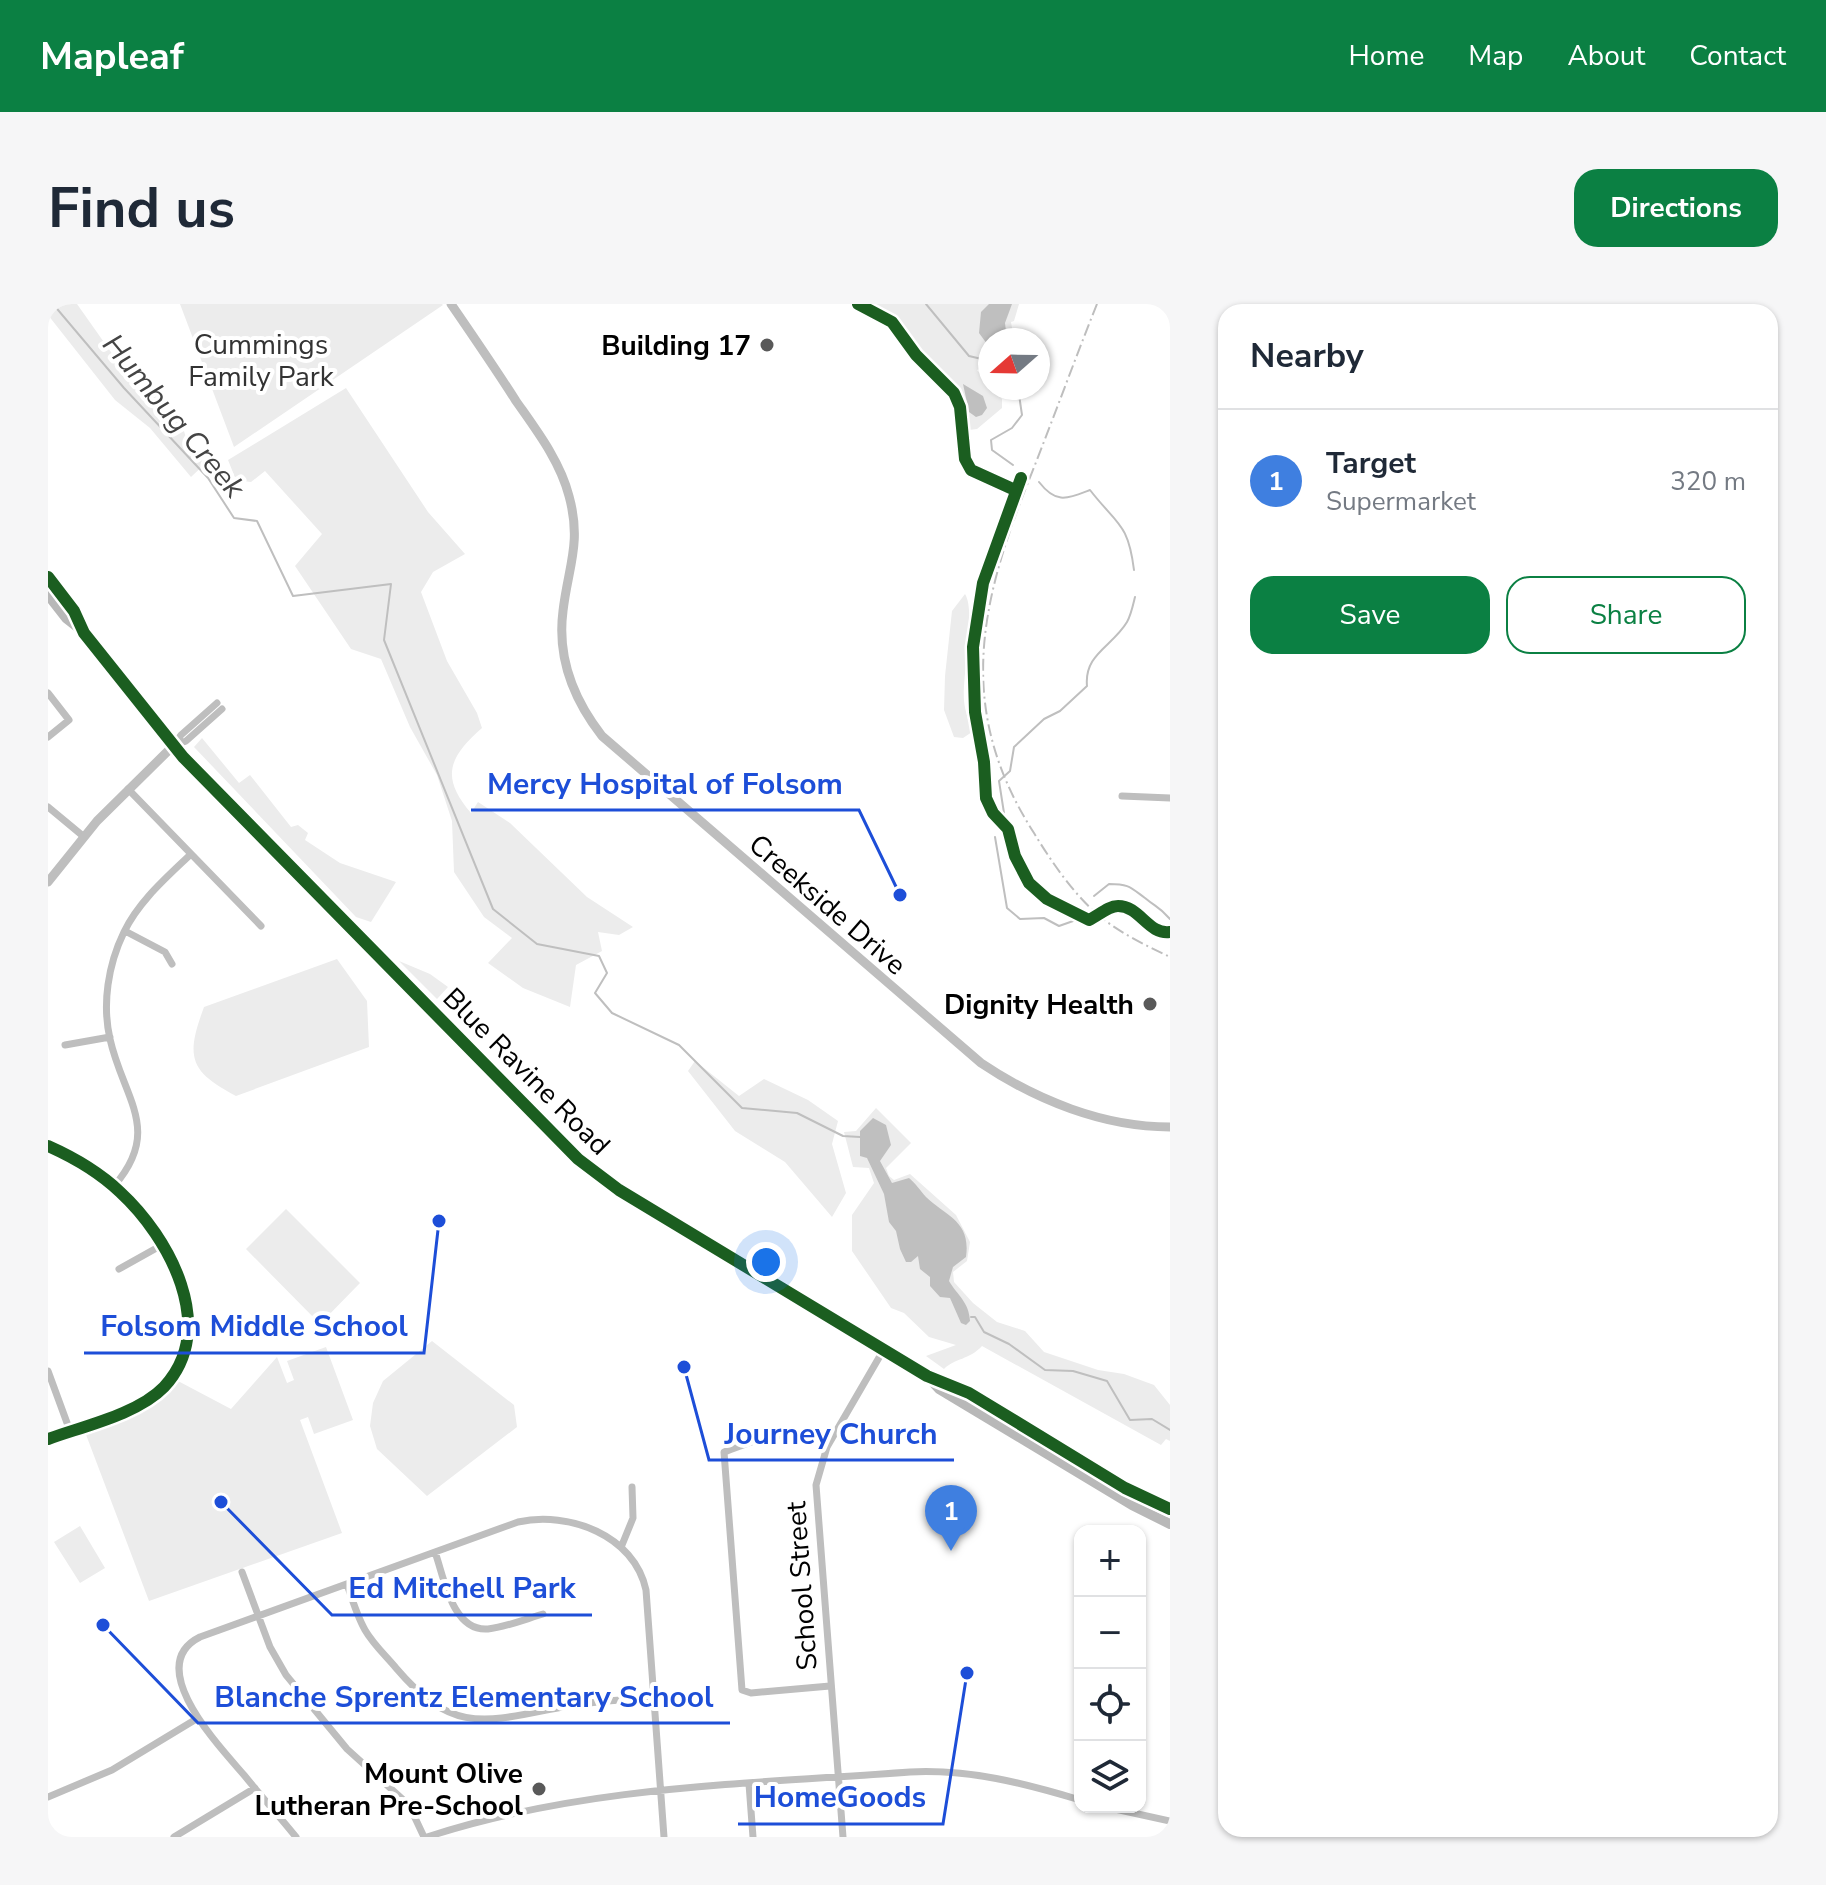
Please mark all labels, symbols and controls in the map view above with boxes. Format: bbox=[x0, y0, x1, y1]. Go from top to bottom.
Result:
text: Mapleaf bbox=[40, 31, 184, 82]
text: Home bbox=[1349, 37, 1424, 75]
text: Map bbox=[1468, 37, 1523, 75]
text: About bbox=[1567, 37, 1645, 75]
text: Contact bbox=[1689, 37, 1786, 75]
button: Directions bbox=[1574, 169, 1778, 247]
text: Find us bbox=[48, 170, 235, 247]
water label: Humbug Creek bbox=[93, 326, 255, 508]
park label: Cummings Family Park bbox=[188, 326, 335, 396]
place label: Building 17 bbox=[601, 327, 751, 365]
north arrow bbox=[978, 328, 1050, 400]
text: Nearby bbox=[1250, 333, 1364, 379]
marker: Building 17 bbox=[758, 336, 776, 354]
text: Target bbox=[1326, 443, 1416, 484]
text: 1 bbox=[1268, 464, 1284, 499]
text: 320 m bbox=[1670, 464, 1746, 499]
text: Supermarket bbox=[1326, 484, 1476, 519]
button: Save bbox=[1250, 576, 1490, 654]
button: Share bbox=[1506, 576, 1746, 654]
callout: Mercy Hospital of Folsom bbox=[471, 756, 859, 810]
text: Mercy Hospital of Folsom bbox=[487, 764, 843, 805]
street label: Creekside Drive bbox=[741, 826, 914, 984]
street label: Blue Ravine Road bbox=[434, 980, 618, 1164]
place label: Dignity Health bbox=[944, 986, 1134, 1024]
marker: Dignity Health bbox=[1141, 995, 1159, 1013]
your location bbox=[746, 1242, 786, 1282]
callout: Folsom Middle School bbox=[84, 1299, 424, 1353]
text: Folsom Middle School bbox=[100, 1306, 408, 1347]
callout: Journey Church bbox=[709, 1406, 954, 1460]
text: Journey Church bbox=[723, 1414, 938, 1455]
pin: 1 bbox=[925, 1485, 977, 1551]
street label: School Street bbox=[777, 1500, 827, 1672]
map controls bbox=[1074, 1525, 1146, 1813]
button: + bbox=[1074, 1525, 1146, 1597]
callout: Ed Mitchell Park bbox=[332, 1561, 592, 1615]
text: Ed Mitchell Park bbox=[348, 1568, 577, 1609]
button: − bbox=[1074, 1597, 1146, 1669]
callout: Blanche Sprentz Elementary School bbox=[198, 1669, 730, 1723]
button: locate bbox=[1074, 1669, 1146, 1741]
text: Blanche Sprentz Elementary School bbox=[214, 1677, 714, 1718]
button: layers bbox=[1074, 1741, 1146, 1813]
place label: Mount Olive Lutheran Pre-School bbox=[255, 1755, 523, 1825]
callout: HomeGoods bbox=[738, 1770, 943, 1824]
text: HomeGoods bbox=[754, 1777, 926, 1818]
marker: Mount Olive Lutheran Pre-School bbox=[530, 1780, 548, 1798]

